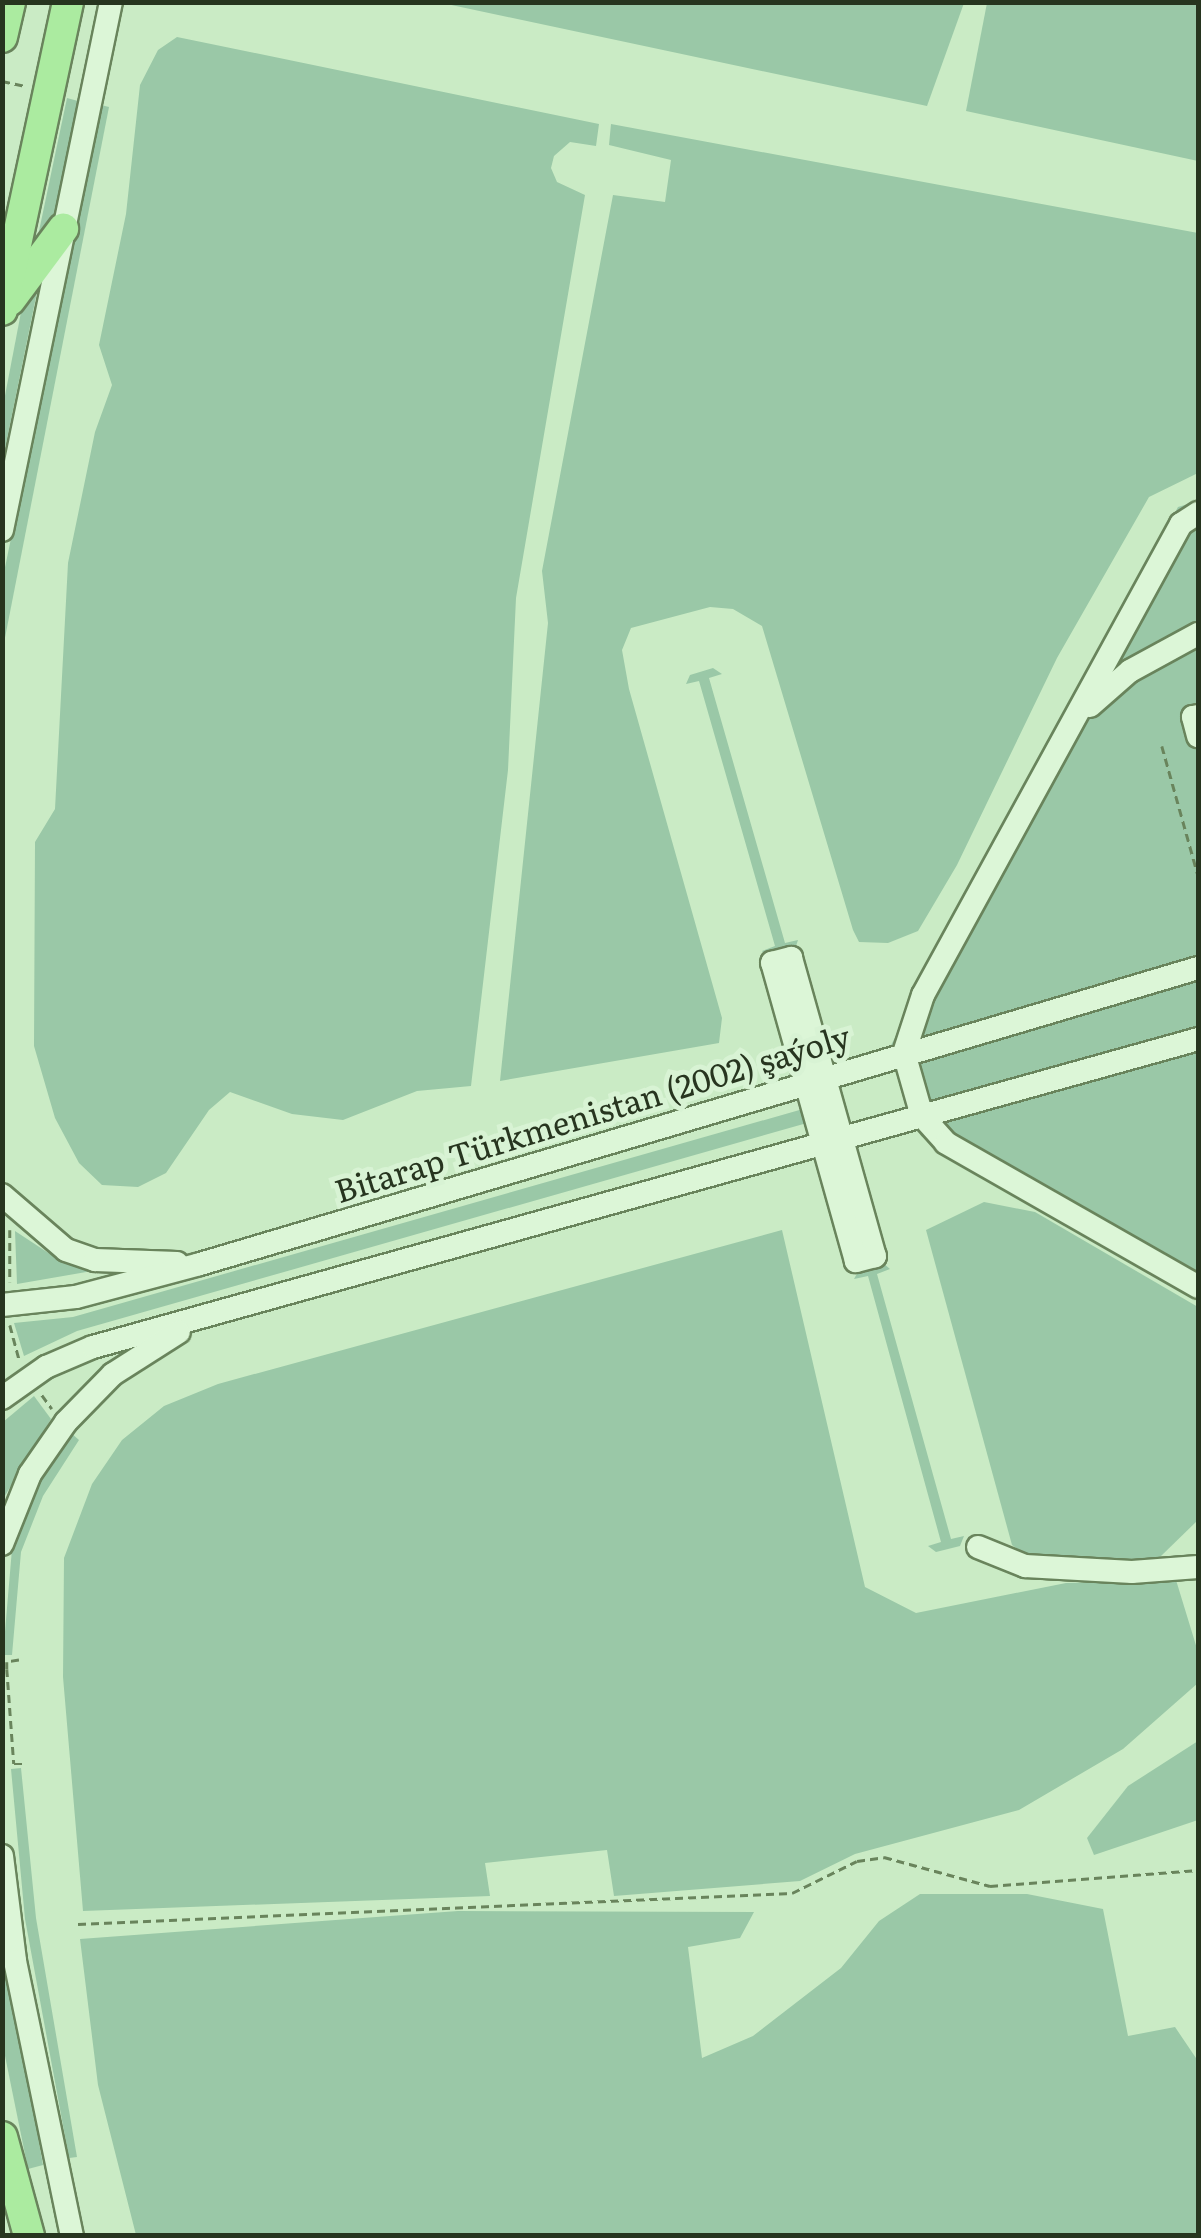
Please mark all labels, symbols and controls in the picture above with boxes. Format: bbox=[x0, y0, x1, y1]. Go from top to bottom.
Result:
street label: Bitarap Türkmenistan (2002) şaýoly bbox=[330, 1015, 854, 1209]

